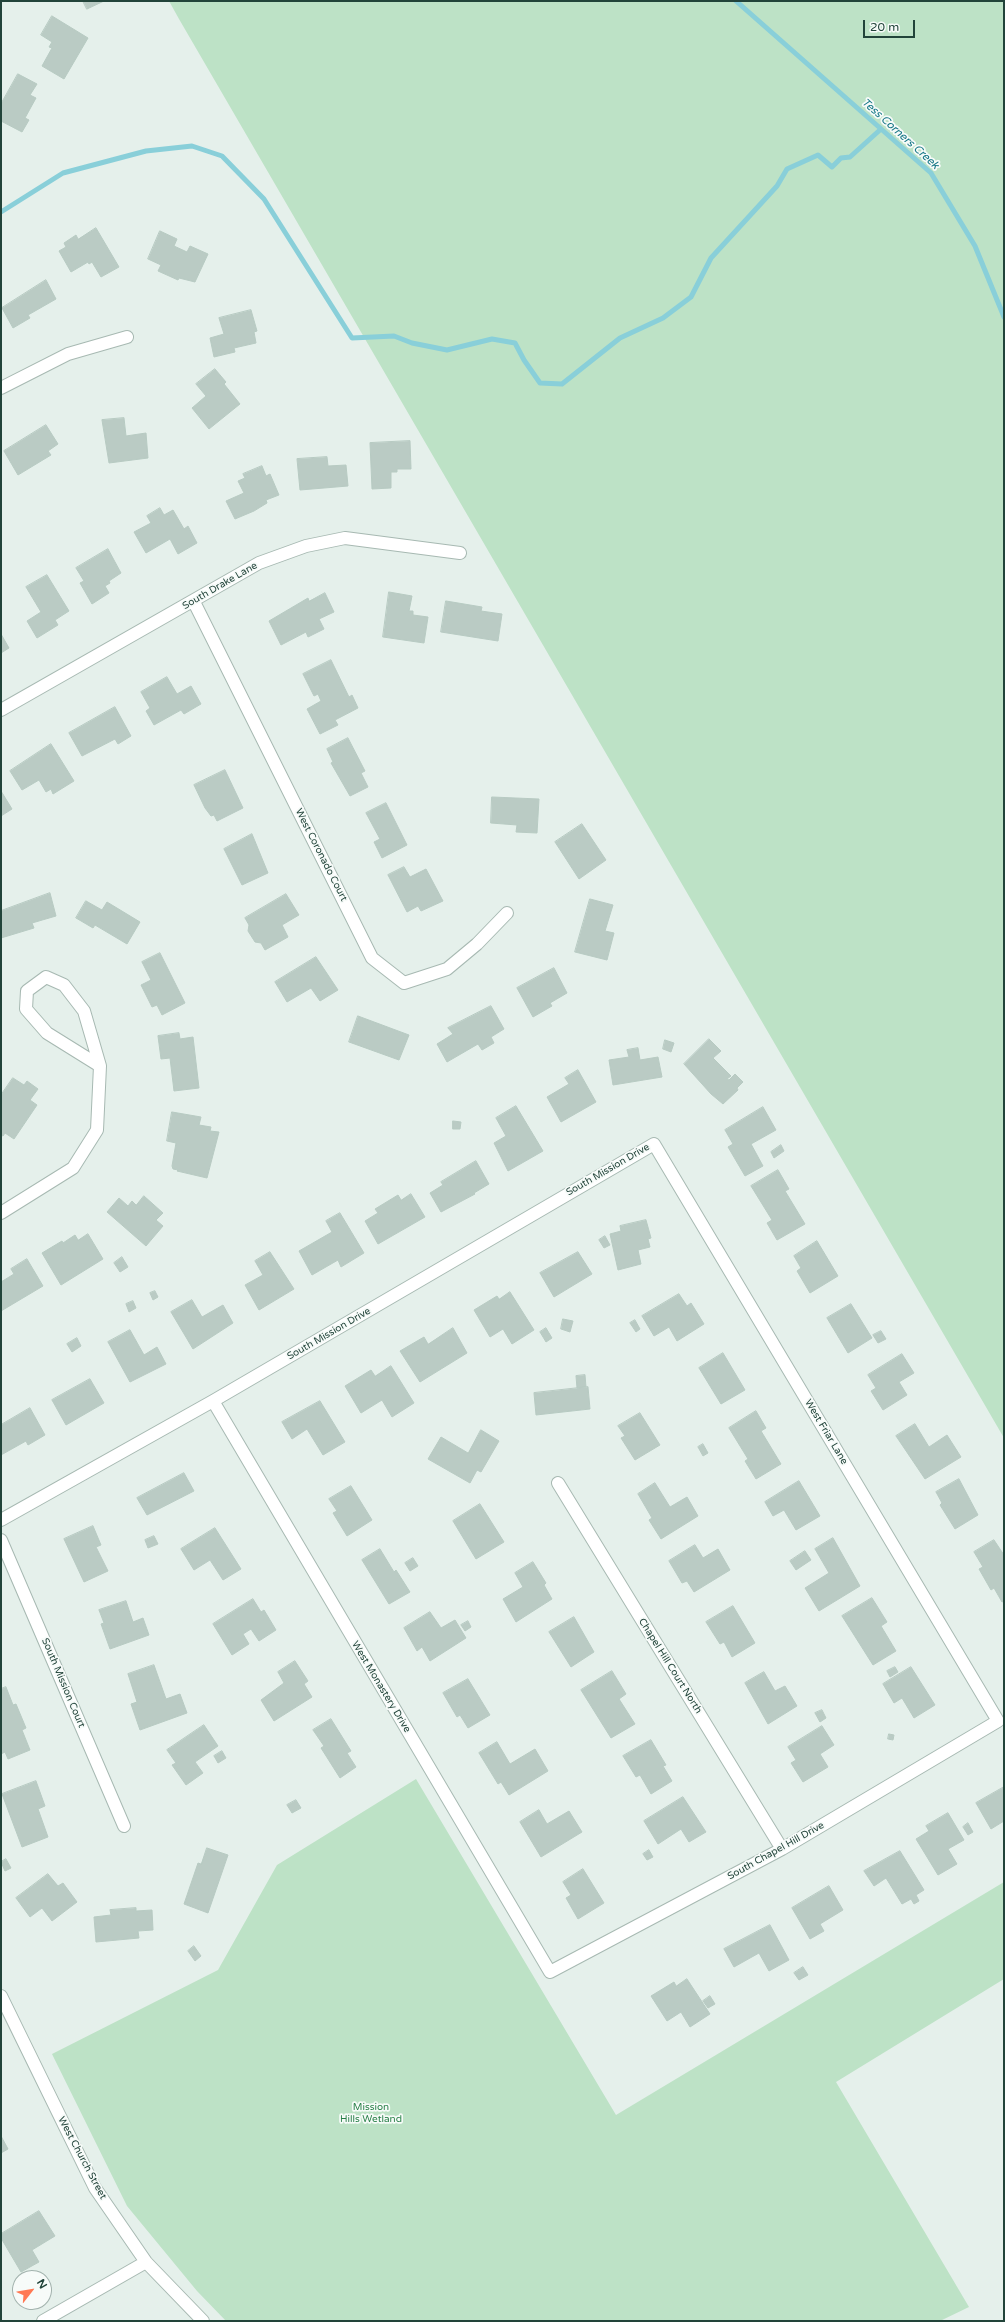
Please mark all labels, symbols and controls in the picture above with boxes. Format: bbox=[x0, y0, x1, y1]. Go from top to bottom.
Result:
scale bar bbox=[865, 12, 917, 38]
text: 20 m bbox=[870, 20, 899, 34]
water label: Tess Corners Creek bbox=[859, 96, 941, 172]
street label: South Drake Lane bbox=[180, 560, 260, 612]
street label: West Coronado Court bbox=[292, 807, 350, 903]
street label: South Mission Drive bbox=[564, 1141, 652, 1199]
street label: South Mission Drive bbox=[285, 1305, 373, 1363]
street label: West Friar Lane bbox=[802, 1397, 850, 1467]
street label: Chapel Hill Court North bbox=[636, 1616, 704, 1716]
street label: South Mission Court bbox=[39, 1636, 87, 1730]
street label: West Monastery Drive bbox=[349, 1639, 413, 1735]
street label: South Chapel Hill Drive bbox=[726, 1819, 826, 1883]
park label: Mission Hills Wetland bbox=[340, 2101, 402, 2124]
street label: West Church Street bbox=[55, 2115, 109, 2201]
north arrow bbox=[12, 2270, 52, 2310]
text: N bbox=[34, 2277, 50, 2291]

